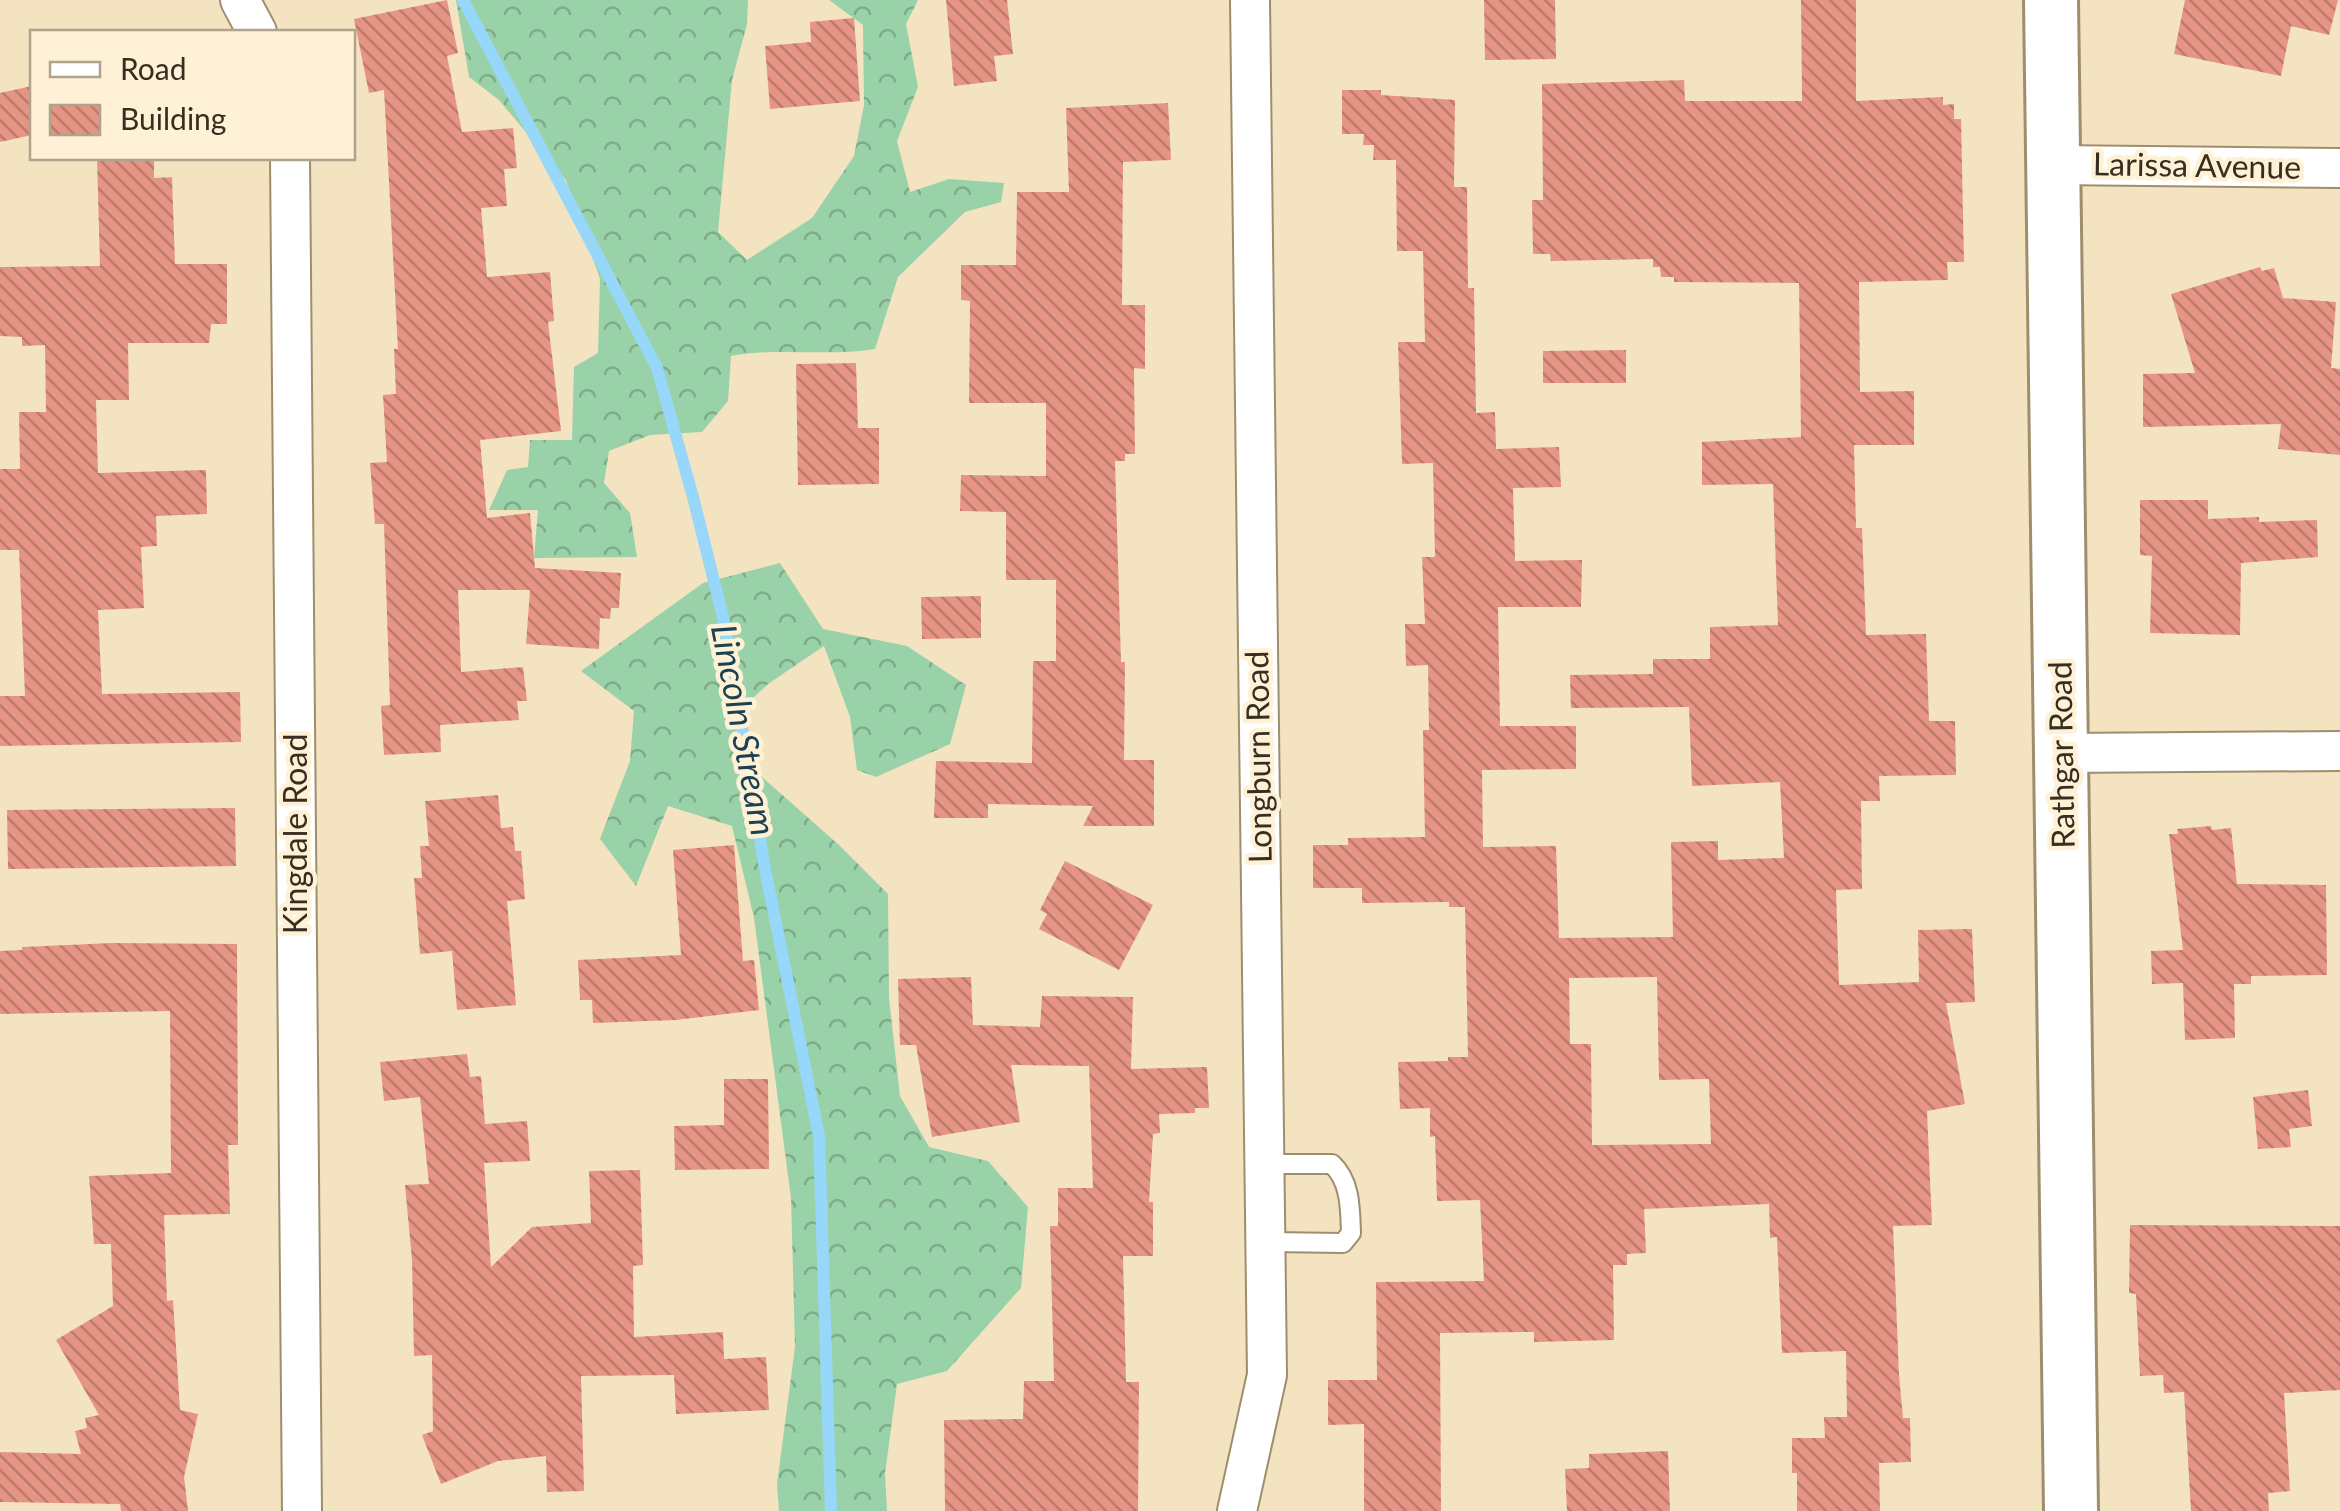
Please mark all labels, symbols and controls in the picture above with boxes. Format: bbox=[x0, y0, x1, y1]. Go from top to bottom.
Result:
legend bbox=[30, 30, 355, 160]
text: Road bbox=[120, 50, 187, 86]
text: Building bbox=[120, 100, 226, 136]
street label: Larissa Avenue bbox=[2093, 143, 2302, 186]
water label: Lincoln Stream bbox=[704, 620, 786, 839]
street label: Longburn Road bbox=[1236, 651, 1279, 864]
street label: Rathgar Road bbox=[2039, 661, 2082, 849]
street label: Kingdale Road bbox=[275, 734, 314, 934]

